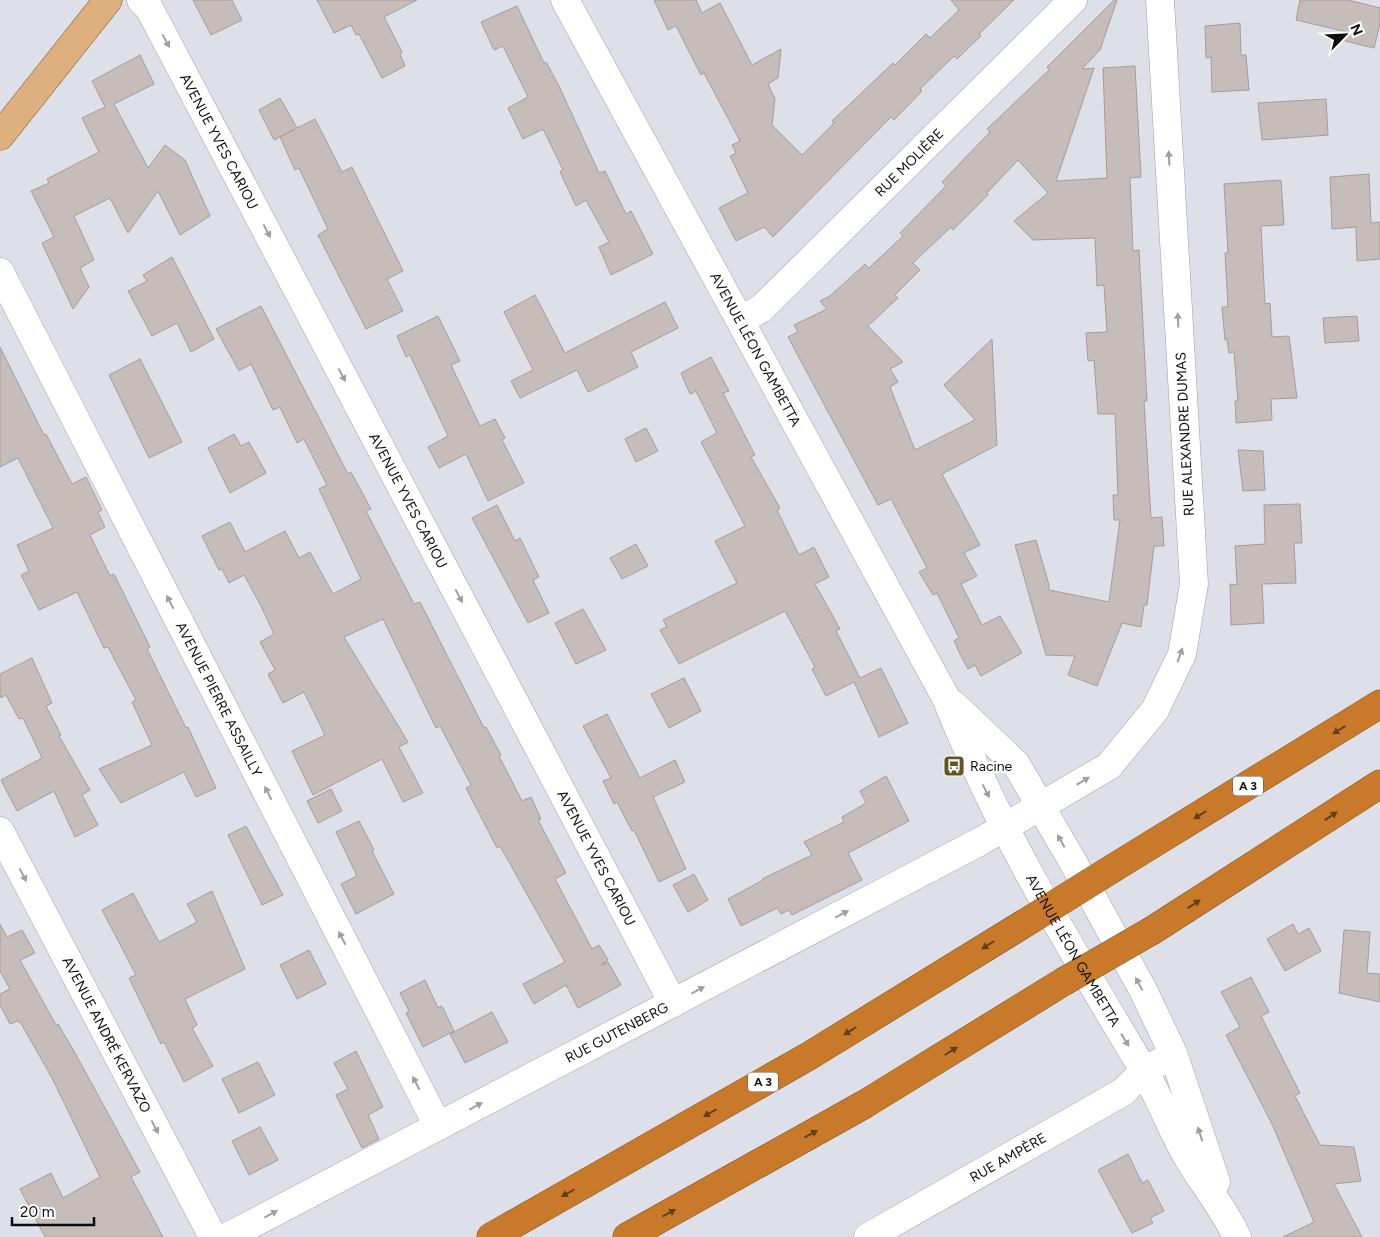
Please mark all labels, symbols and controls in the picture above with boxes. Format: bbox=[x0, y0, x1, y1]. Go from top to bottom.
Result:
north arrow bbox=[1320, 10, 1370, 60]
text: N bbox=[1346, 22, 1366, 38]
one-way arrow bbox=[162, 34, 171, 47]
street label: AVENUE YVES CARIOU bbox=[177, 71, 262, 212]
street label: RUE MOLIÈRE bbox=[871, 125, 947, 200]
one-way arrow bbox=[1164, 149, 1172, 165]
one-way arrow bbox=[262, 224, 271, 238]
street label: AVENUE LÉON GAMBETTA bbox=[707, 269, 805, 430]
one-way arrow bbox=[1174, 312, 1182, 328]
street label: RUE ALEXANDRE DUMAS bbox=[1172, 352, 1198, 516]
one-way arrow bbox=[338, 368, 346, 382]
street label: AVENUE YVES CARIOU bbox=[366, 430, 451, 571]
one-way arrow bbox=[454, 589, 463, 603]
one-way arrow bbox=[166, 595, 174, 609]
street label: AVENUE PIERRE ASSAILLY bbox=[172, 619, 266, 780]
one-way arrow bbox=[1177, 648, 1184, 663]
one-way arrow bbox=[1332, 725, 1345, 734]
bus stop icon: Racine bbox=[942, 754, 966, 778]
place label: Racine bbox=[970, 758, 1013, 775]
road number: A 3 bbox=[1233, 776, 1263, 796]
one-way arrow bbox=[1077, 777, 1090, 786]
one-way arrow bbox=[982, 784, 990, 798]
one-way arrow bbox=[264, 786, 272, 801]
street label: AVENUE YVES CARIOU bbox=[554, 787, 639, 929]
one-way arrow bbox=[1194, 810, 1207, 819]
one-way arrow bbox=[1324, 811, 1337, 821]
one-way arrow bbox=[1057, 834, 1065, 848]
one-way arrow bbox=[19, 867, 27, 882]
street label: AVENUE LÉON GAMBETTA bbox=[1023, 871, 1124, 1030]
one-way arrow bbox=[1187, 899, 1201, 908]
one-way arrow bbox=[835, 910, 848, 919]
one-way arrow bbox=[338, 931, 346, 945]
one-way arrow bbox=[982, 941, 995, 950]
street label: AVENUE ANDRÉ KERVAZO bbox=[59, 954, 155, 1116]
one-way arrow bbox=[1135, 976, 1143, 991]
one-way arrow bbox=[691, 986, 705, 994]
street label: RUE GUTENBERG bbox=[562, 998, 671, 1066]
one-way arrow bbox=[843, 1026, 857, 1035]
one-way arrow bbox=[1120, 1033, 1129, 1046]
one-way arrow bbox=[944, 1047, 957, 1056]
road number: A 3 bbox=[748, 1072, 778, 1092]
one-way arrow bbox=[412, 1075, 420, 1090]
one-way arrow bbox=[469, 1102, 484, 1110]
one-way arrow bbox=[703, 1108, 716, 1117]
one-way arrow bbox=[151, 1120, 159, 1134]
one-way arrow bbox=[1196, 1126, 1203, 1141]
street label: RUE AMPÈRE bbox=[967, 1129, 1049, 1186]
one-way arrow bbox=[804, 1130, 818, 1138]
one-way arrow bbox=[561, 1189, 576, 1197]
scale bar bbox=[12, 1194, 95, 1226]
text: 20 m bbox=[20, 1203, 54, 1221]
one-way arrow bbox=[662, 1209, 677, 1217]
one-way arrow bbox=[263, 1210, 278, 1218]

